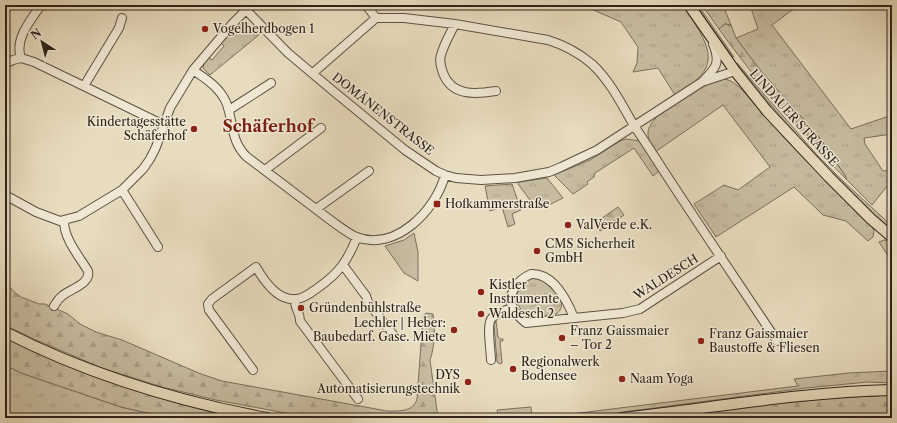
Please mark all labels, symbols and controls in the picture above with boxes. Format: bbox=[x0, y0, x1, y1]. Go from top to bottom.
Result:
place label: Vogelherdbogen 1 bbox=[212, 21, 314, 36]
north arrow bbox=[22, 22, 62, 62]
marker: Vogelherdbogen 1 bbox=[200, 24, 210, 34]
text: N bbox=[28, 25, 44, 42]
street label: LINDAUER STRASSE bbox=[747, 66, 842, 169]
street label: DOMÄNENSTRASSE bbox=[329, 68, 438, 158]
place label: Kindertagesstätte Schäferhof bbox=[87, 114, 188, 143]
district label: Schäferhof bbox=[223, 116, 316, 136]
marker: Kindertagesstätte Schäferhof bbox=[189, 124, 199, 134]
place label: Hofkammerstraße bbox=[445, 196, 550, 211]
marker: Hofkammerstraße bbox=[432, 199, 442, 209]
place label: ValVerde e.K. bbox=[575, 217, 652, 232]
marker: ValVerde e.K. bbox=[563, 220, 573, 230]
place label: CMS Sicherheit GmbH bbox=[545, 236, 636, 265]
marker: CMS Sicherheit GmbH bbox=[532, 246, 542, 256]
street label: WALDESCH bbox=[630, 251, 701, 303]
place label: Kistler Instrumente bbox=[489, 277, 560, 306]
marker: Kistler Instrumente bbox=[476, 287, 486, 297]
place label: Gründenbühlstraße bbox=[309, 300, 422, 315]
marker: Gründenbühlstraße bbox=[296, 303, 306, 313]
place label: Waldesch 2 bbox=[488, 306, 554, 321]
marker: Waldesch 2 bbox=[476, 309, 486, 319]
place label: Lechler | Heber: Baubedarf. Gase. Miete bbox=[313, 315, 446, 344]
place label: Franz Gaissmaier – Tor 2 bbox=[570, 323, 669, 352]
marker: Lechler | Heber: Baubedarf. Gase. Miete bbox=[449, 325, 459, 335]
place label: Franz Gaissmaier Baustoffe & Fliesen bbox=[709, 326, 820, 355]
marker: Franz Gaissmaier – Tor 2 bbox=[557, 333, 567, 343]
marker: Franz Gaissmaier Baustoffe & Fliesen bbox=[696, 336, 706, 346]
place label: Regionalwerk Bodensee bbox=[521, 354, 600, 383]
marker: Regionalwerk Bodensee bbox=[508, 364, 518, 374]
place label: DYS Automatisierungstechnik bbox=[316, 367, 461, 396]
place label: Naam Yoga bbox=[630, 371, 694, 386]
marker: Naam Yoga bbox=[617, 374, 627, 384]
marker: DYS Automatisierungstechnik bbox=[463, 377, 473, 387]

